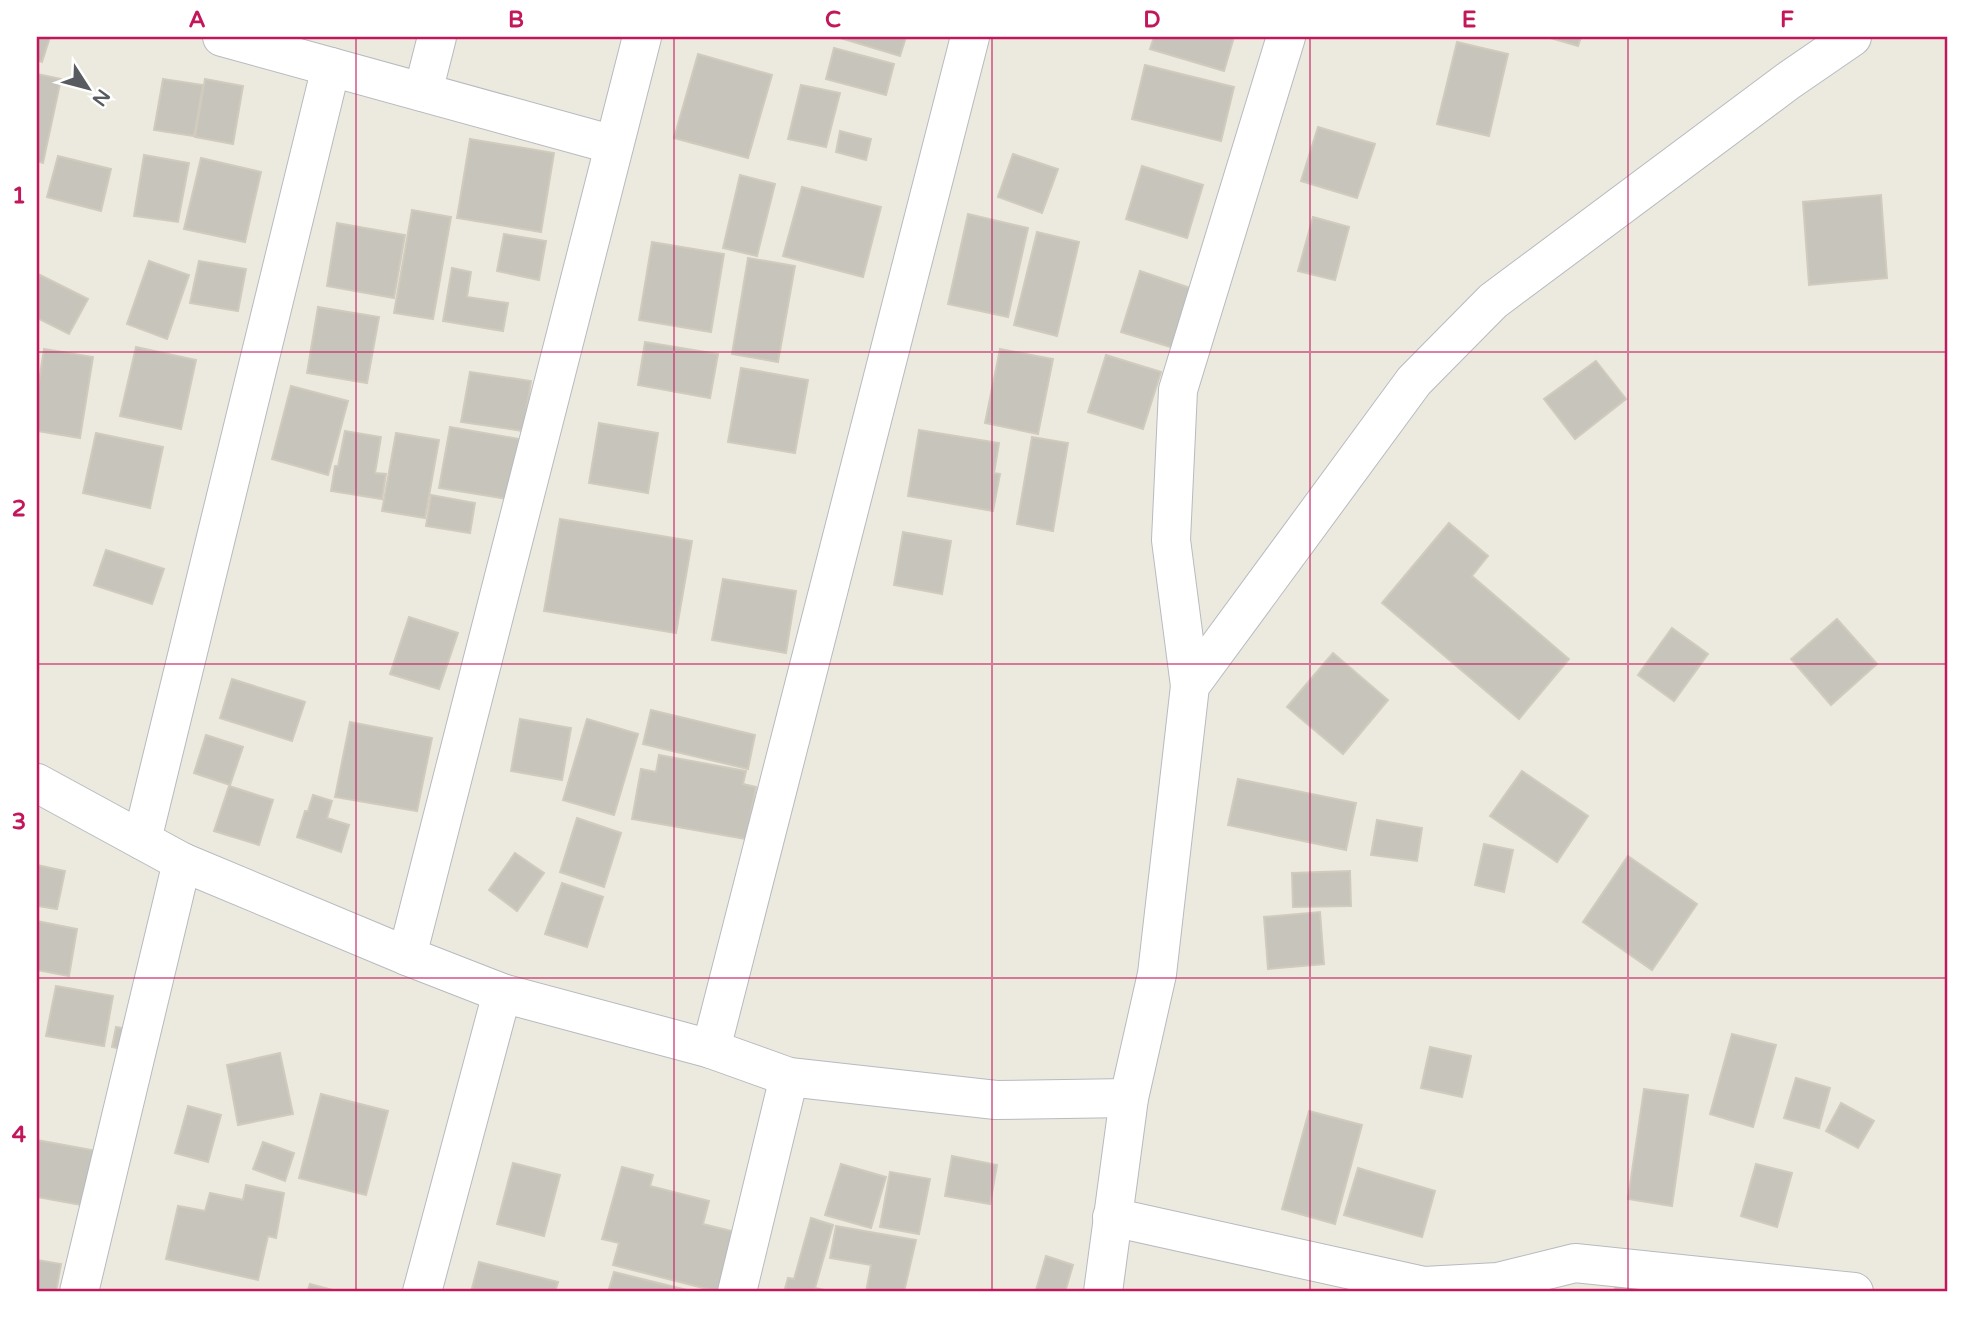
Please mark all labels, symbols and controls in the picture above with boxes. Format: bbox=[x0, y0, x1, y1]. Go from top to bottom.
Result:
text: A bbox=[188, 6, 206, 34]
text: B bbox=[508, 6, 524, 34]
text: C bbox=[825, 6, 841, 34]
text: D bbox=[1143, 6, 1161, 34]
text: E bbox=[1462, 6, 1476, 34]
text: F bbox=[1780, 6, 1794, 34]
north arrow bbox=[52, 52, 122, 122]
text: N bbox=[88, 85, 114, 110]
text: 1 bbox=[12, 182, 26, 210]
text: 2 bbox=[12, 495, 26, 523]
text: 3 bbox=[12, 808, 26, 836]
text: 4 bbox=[12, 1121, 27, 1149]

